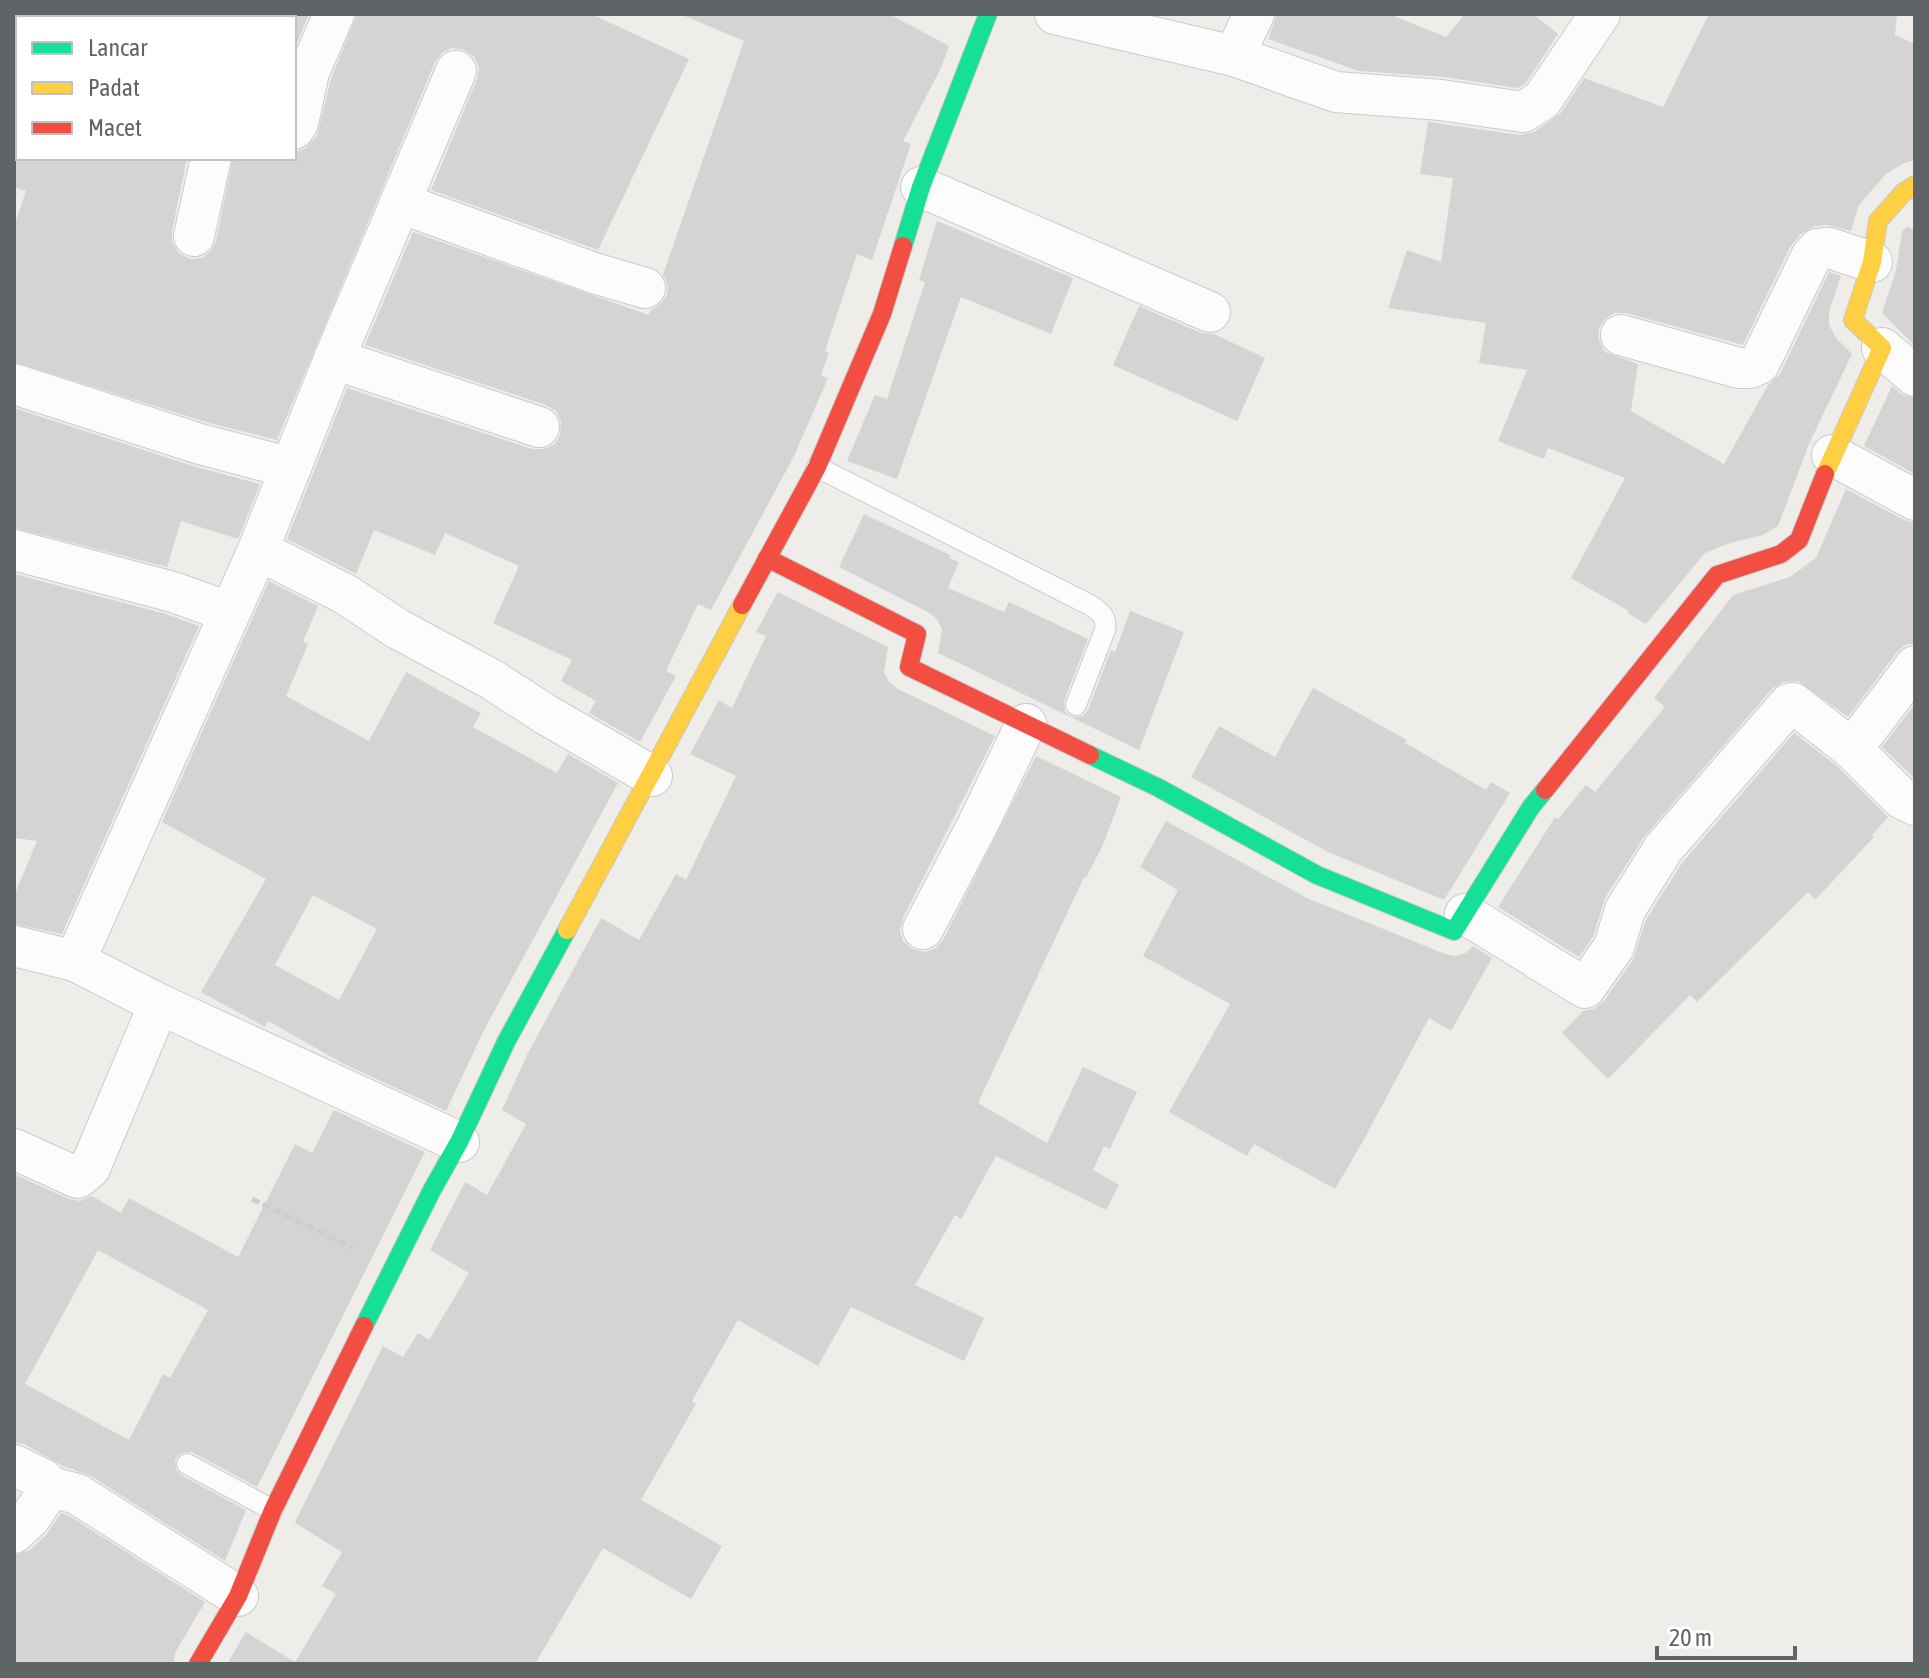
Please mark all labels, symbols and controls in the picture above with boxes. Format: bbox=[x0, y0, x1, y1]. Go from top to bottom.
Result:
legend bbox=[16, 16, 296, 160]
text: Lancar bbox=[88, 34, 148, 61]
text: Padat bbox=[88, 74, 140, 101]
text: Macet bbox=[88, 114, 142, 141]
scale bar bbox=[1657, 1610, 1795, 1660]
text: 20 m bbox=[1669, 1624, 1712, 1651]

